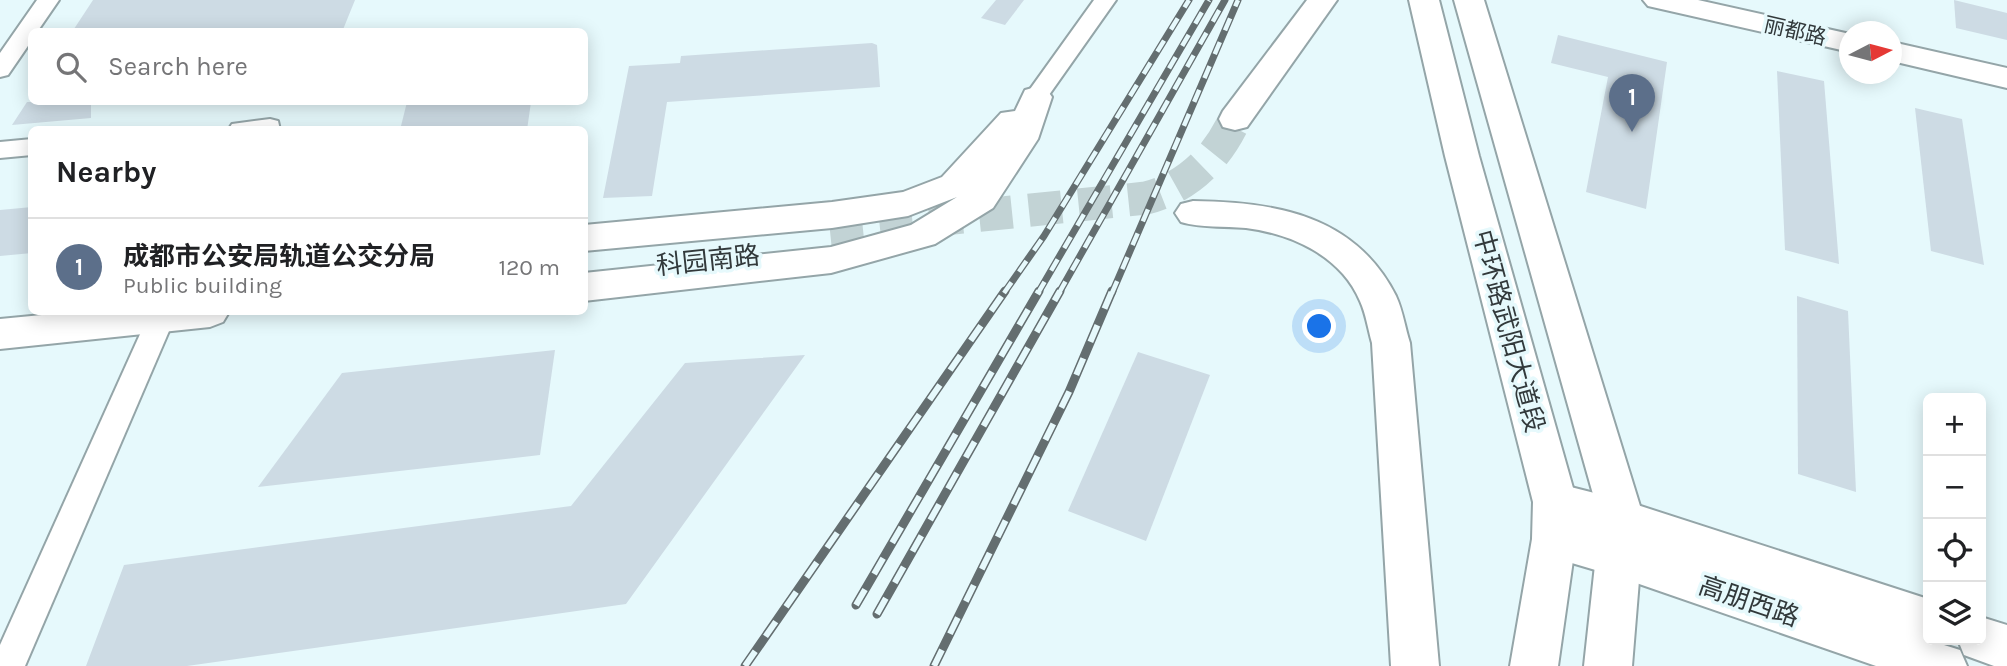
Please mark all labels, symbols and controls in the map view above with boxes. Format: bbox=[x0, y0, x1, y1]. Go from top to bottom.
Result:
street label: 丽都路 bbox=[1762, 12, 1828, 50]
north arrow bbox=[1839, 21, 1902, 84]
search box bbox=[28, 28, 588, 105]
icon: search bbox=[52, 48, 90, 86]
text: Search here bbox=[108, 51, 248, 82]
pin: 1 bbox=[1609, 74, 1655, 132]
text: Nearby bbox=[56, 154, 156, 190]
street label: 中环路武阳大道段 bbox=[1467, 227, 1550, 436]
street label: 科园南路 bbox=[655, 240, 761, 281]
text: 成都市公安局轨道公交分局 bbox=[123, 241, 435, 272]
text: 1 bbox=[75, 254, 83, 281]
text: 120 m bbox=[498, 254, 560, 281]
text: Public building bbox=[123, 272, 282, 299]
your location bbox=[1302, 309, 1336, 343]
map controls bbox=[1923, 393, 1986, 645]
button: + bbox=[1923, 393, 1986, 456]
button: − bbox=[1923, 456, 1986, 519]
button: locate bbox=[1923, 519, 1986, 582]
street label: 高朋西路 bbox=[1695, 570, 1803, 633]
button: layers bbox=[1923, 582, 1986, 645]

